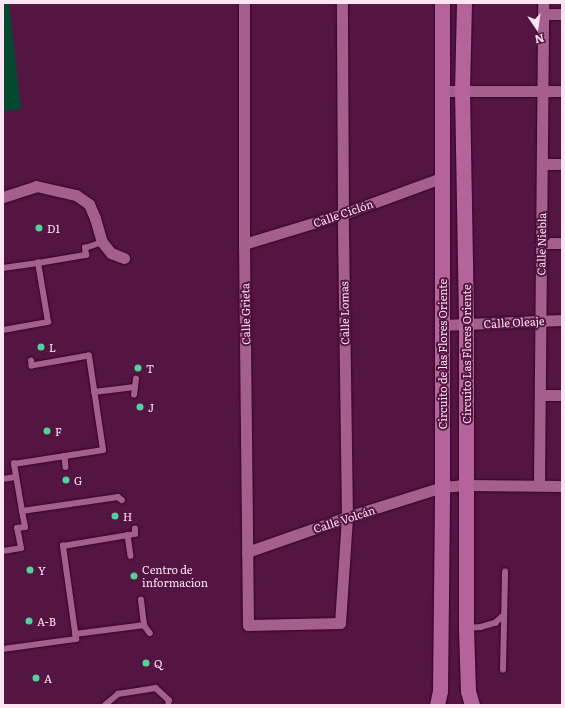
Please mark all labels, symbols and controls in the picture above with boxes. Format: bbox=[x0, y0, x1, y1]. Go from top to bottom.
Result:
north arrow bbox=[517, 8, 557, 48]
text: N bbox=[533, 31, 546, 49]
street label: Calle Ciclón bbox=[311, 197, 375, 229]
street label: Calle Niebla bbox=[534, 213, 548, 275]
place label: D1 bbox=[47, 221, 60, 235]
marker: D1 bbox=[34, 223, 44, 233]
street label: Circuito de las Flores Oriente bbox=[435, 279, 449, 429]
street label: Calle Lomas bbox=[337, 281, 351, 345]
street label: Calle Grieta bbox=[238, 283, 252, 345]
street label: Circuito Las Flores Oriente bbox=[459, 284, 473, 424]
street label: Calle Oleaje bbox=[483, 314, 545, 330]
place label: L bbox=[49, 340, 56, 354]
marker: L bbox=[36, 342, 46, 352]
place label: T bbox=[146, 361, 154, 375]
marker: T bbox=[133, 363, 143, 373]
place label: J bbox=[148, 400, 154, 414]
marker: J bbox=[135, 402, 145, 412]
place label: F bbox=[55, 424, 62, 438]
marker: F bbox=[42, 426, 52, 436]
place label: G bbox=[74, 473, 82, 487]
marker: G bbox=[61, 475, 71, 485]
street label: Calle Volcán bbox=[311, 503, 377, 535]
place label: H bbox=[123, 509, 132, 523]
marker: H bbox=[110, 511, 120, 521]
place label: Y bbox=[38, 563, 46, 577]
place label: Centro de informacion bbox=[142, 563, 208, 589]
marker: Y bbox=[25, 565, 35, 575]
marker: Centro de informacion bbox=[129, 571, 139, 581]
place label: A-B bbox=[37, 614, 56, 628]
marker: A-B bbox=[24, 616, 34, 626]
place label: Q bbox=[154, 656, 162, 670]
marker: Q bbox=[141, 658, 151, 668]
place label: A bbox=[44, 671, 52, 685]
marker: A bbox=[31, 673, 41, 683]

